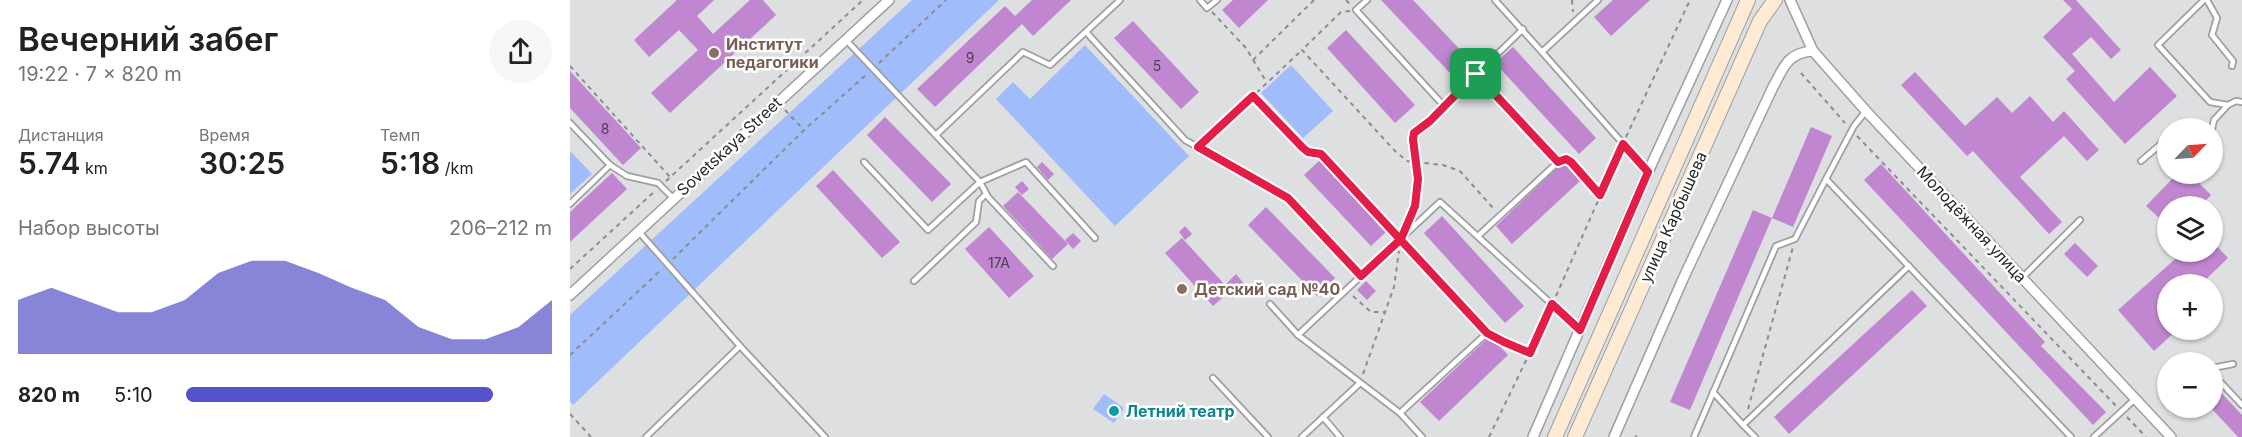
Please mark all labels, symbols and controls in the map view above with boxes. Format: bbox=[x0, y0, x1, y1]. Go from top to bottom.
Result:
text: Вечерний забег bbox=[18, 19, 278, 59]
button: share bbox=[489, 20, 552, 83]
place label: Институт педагогики bbox=[726, 34, 819, 72]
marker: Институт педагогики bbox=[707, 46, 721, 60]
pin bbox=[1450, 48, 1501, 99]
house number: 9 bbox=[966, 49, 974, 66]
house number: 5 bbox=[1153, 57, 1161, 74]
icon: arrive bbox=[1459, 57, 1492, 90]
text: 19:22 · 7 × 820 m bbox=[18, 62, 182, 86]
street label: Sovetskaya Street bbox=[672, 92, 786, 200]
north arrow bbox=[2157, 118, 2223, 184]
map controls bbox=[2157, 118, 2223, 418]
house number: 8 bbox=[601, 120, 609, 137]
text: Дистанция bbox=[18, 125, 104, 145]
text: Время bbox=[199, 125, 250, 145]
text: Темп bbox=[380, 125, 420, 145]
text: 5.74 bbox=[18, 145, 81, 181]
text: 30:25 bbox=[199, 145, 285, 181]
text: 5:18 bbox=[380, 145, 440, 181]
street label: улица Карбышева bbox=[1635, 148, 1711, 286]
text: km bbox=[81, 158, 108, 178]
text: /km bbox=[440, 158, 473, 178]
street label: Молодёжная улица bbox=[1913, 162, 2031, 286]
button: layers bbox=[2157, 196, 2223, 262]
text: Набор высоты bbox=[18, 216, 160, 240]
text: 206–212 m bbox=[449, 216, 552, 240]
house number: 17А bbox=[988, 254, 1010, 271]
button: + bbox=[2157, 274, 2223, 340]
place label: Детский сад №40 bbox=[1194, 279, 1340, 299]
marker: Детский сад №40 bbox=[1175, 282, 1189, 296]
button: − bbox=[2157, 352, 2223, 418]
text: 820 m bbox=[18, 383, 80, 407]
text: 5:10 bbox=[114, 383, 153, 407]
place label: Летний театр bbox=[1126, 401, 1235, 421]
marker: Летний театр bbox=[1107, 404, 1121, 418]

